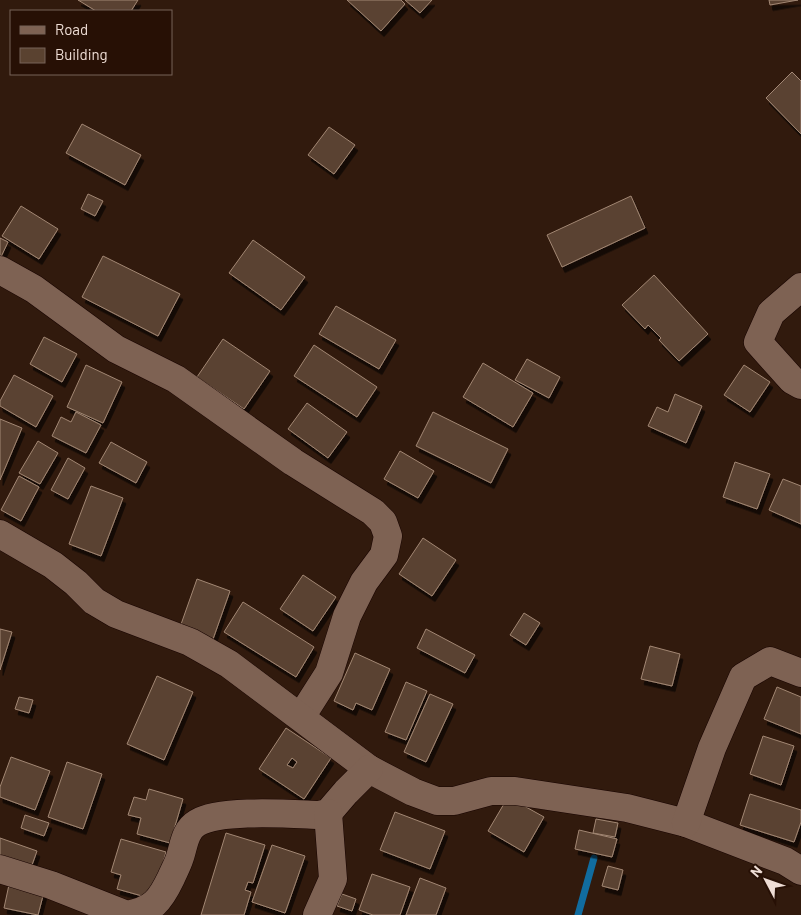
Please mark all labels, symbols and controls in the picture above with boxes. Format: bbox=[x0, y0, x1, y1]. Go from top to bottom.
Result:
legend bbox=[10, 10, 172, 75]
text: Road bbox=[55, 20, 88, 38]
text: Building bbox=[55, 45, 108, 63]
north arrow bbox=[741, 855, 791, 905]
text: N bbox=[746, 862, 765, 880]

